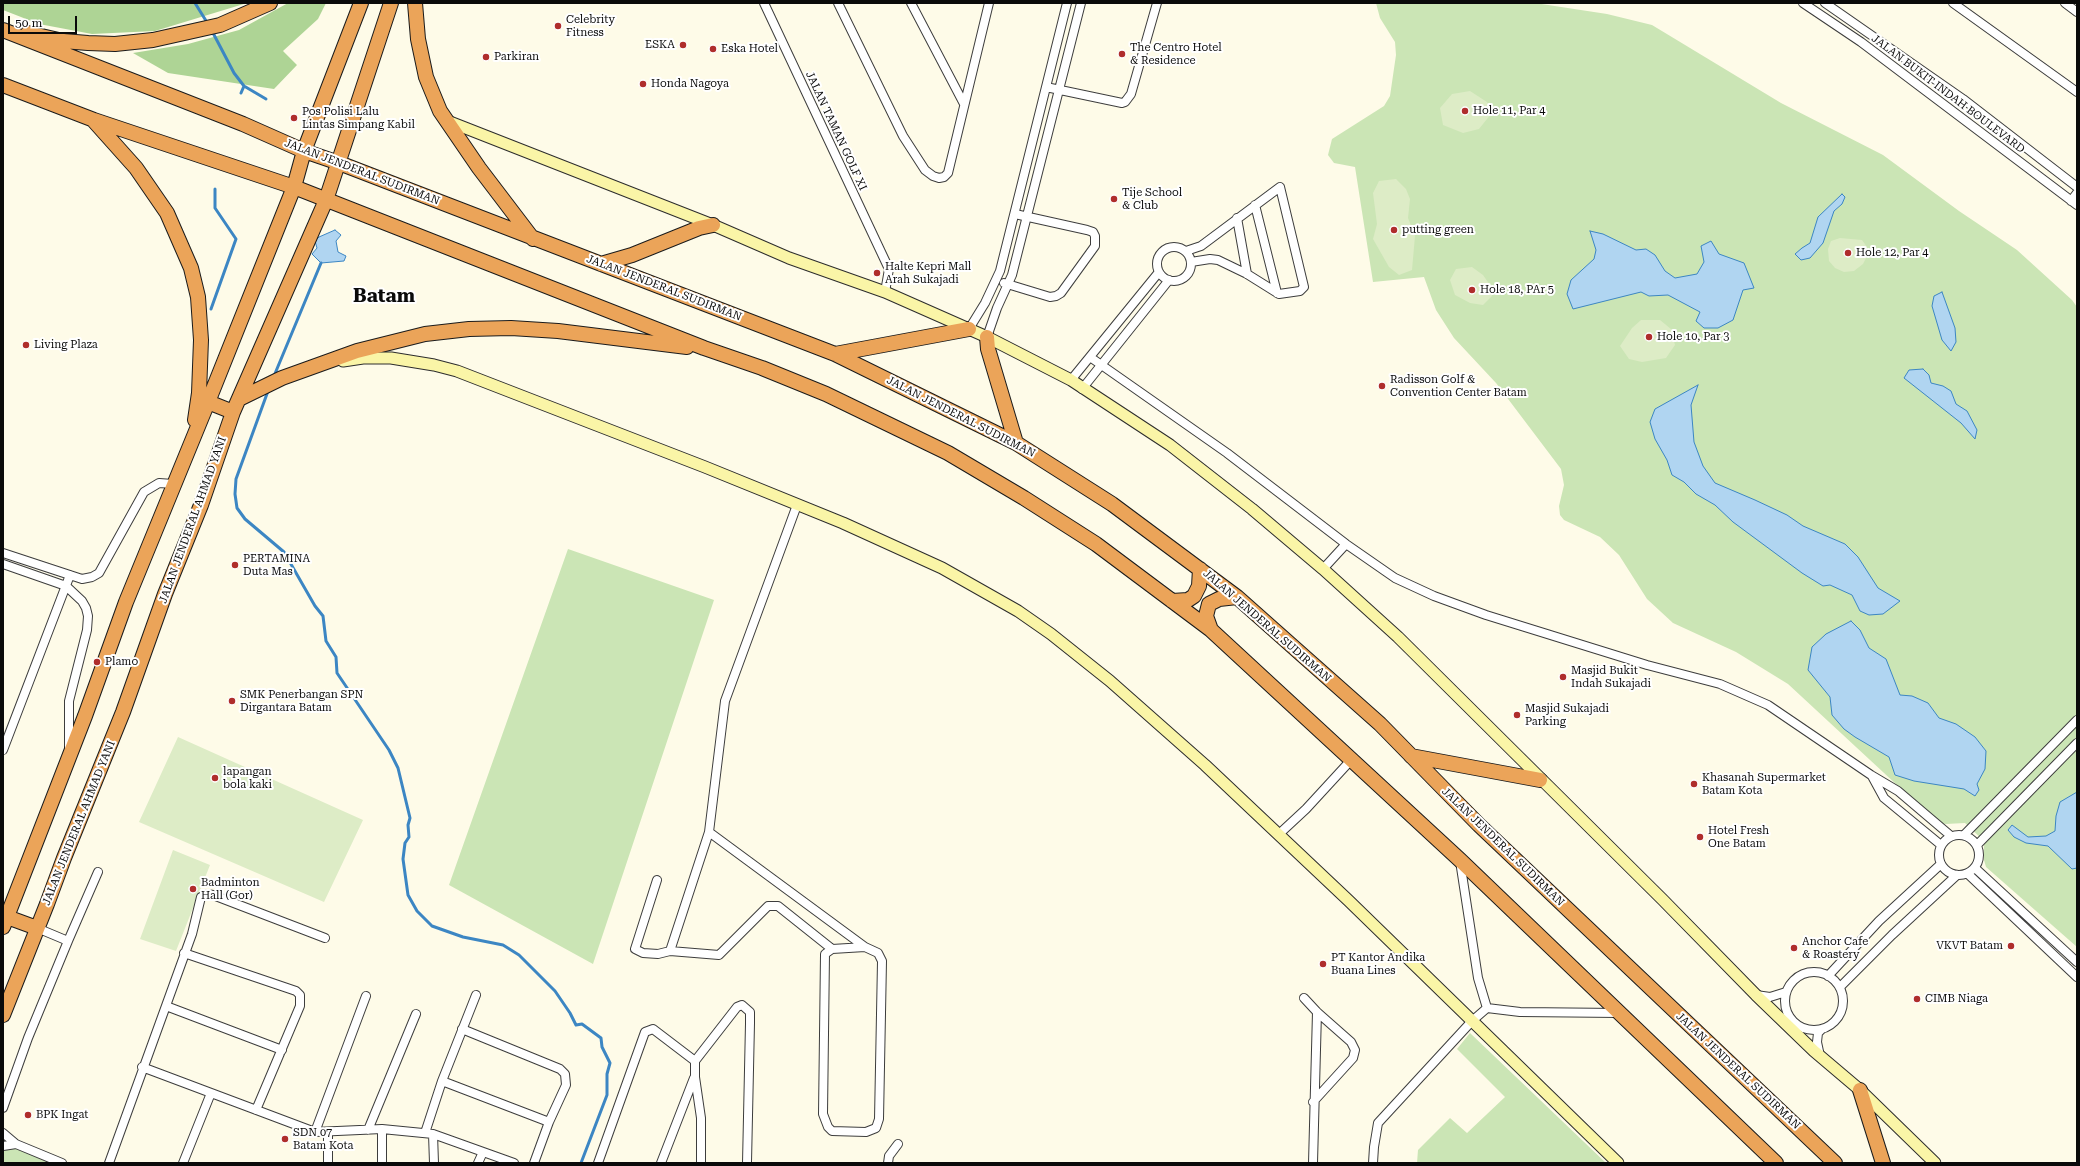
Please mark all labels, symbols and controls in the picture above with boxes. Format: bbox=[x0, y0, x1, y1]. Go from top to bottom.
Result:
scale bar bbox=[10, 8, 79, 34]
place label: Celebrity Fitness bbox=[566, 13, 615, 39]
text: 50 m bbox=[15, 16, 42, 30]
marker: Celebrity Fitness bbox=[553, 21, 563, 31]
street label: JALAN BUKIT INDAH BOULEVARD bbox=[1869, 32, 2027, 156]
place label: ESKA bbox=[645, 38, 675, 52]
marker: ESKA bbox=[678, 40, 688, 50]
place label: The Centro Hotel & Residence bbox=[1130, 41, 1222, 67]
place label: Eska Hotel bbox=[721, 42, 778, 56]
marker: Eska Hotel bbox=[708, 44, 718, 54]
marker: The Centro Hotel & Residence bbox=[1117, 49, 1127, 59]
place label: Parkiran bbox=[494, 50, 539, 64]
marker: Parkiran bbox=[481, 52, 491, 62]
street label: JALAN TAMAN GOLF XI bbox=[803, 69, 869, 193]
place label: Honda Nagoya bbox=[651, 77, 729, 91]
marker: Honda Nagoya bbox=[638, 79, 648, 89]
place label: Hole 11, Par 4 bbox=[1473, 104, 1545, 118]
place label: Pos Polisi Lalu Lintas Simpang Kabil bbox=[302, 105, 415, 131]
marker: Hole 11, Par 4 bbox=[1460, 106, 1470, 116]
marker: Pos Polisi Lalu Lintas Simpang Kabil bbox=[289, 113, 299, 123]
street label: JALAN JENDERAL SUDIRMAN bbox=[283, 136, 441, 208]
place label: Tije School & Club bbox=[1122, 186, 1182, 212]
marker: Tije School & Club bbox=[1109, 194, 1119, 204]
place label: putting green bbox=[1402, 223, 1474, 237]
marker: putting green bbox=[1389, 225, 1399, 235]
place label: Hole 12, Par 4 bbox=[1856, 246, 1928, 260]
marker: Hole 12, Par 4 bbox=[1843, 248, 1853, 258]
street label: JALAN JENDERAL SUDIRMAN bbox=[585, 252, 743, 324]
place label: Halte Kepri Mall Arah Sukajadi bbox=[885, 260, 971, 286]
marker: Halte Kepri Mall Arah Sukajadi bbox=[872, 268, 882, 278]
place label: Hole 18, PAr 5 bbox=[1480, 283, 1554, 297]
district label: Batam bbox=[353, 285, 415, 307]
marker: Hole 18, PAr 5 bbox=[1467, 285, 1477, 295]
place label: Hole 10, Par 3 bbox=[1657, 330, 1729, 344]
marker: Hole 10, Par 3 bbox=[1644, 332, 1654, 342]
place label: Living Plaza bbox=[34, 338, 98, 352]
marker: Living Plaza bbox=[21, 340, 31, 350]
place label: Radisson Golf & Convention Center Batam bbox=[1390, 373, 1527, 399]
street label: JALAN JENDERAL SUDIRMAN bbox=[884, 374, 1038, 460]
marker: Radisson Golf & Convention Center Batam bbox=[1377, 381, 1387, 391]
street label: JALAN JENDERAL AHMAD YANI bbox=[157, 435, 229, 605]
place label: PERTAMINA Duta Mas bbox=[243, 552, 310, 578]
marker: PERTAMINA Duta Mas bbox=[230, 560, 240, 570]
street label: JALAN JENDERAL SUDIRMAN bbox=[1200, 567, 1334, 685]
place label: Plamo bbox=[105, 655, 138, 669]
marker: Plamo bbox=[92, 657, 102, 667]
place label: Masjid Bukit Indah Sukajadi bbox=[1571, 664, 1651, 690]
marker: Masjid Bukit Indah Sukajadi bbox=[1558, 672, 1568, 682]
place label: SMK Penerbangan SPN Dirgantara Batam bbox=[240, 688, 363, 714]
marker: SMK Penerbangan SPN Dirgantara Batam bbox=[227, 696, 237, 706]
place label: Masjid Sukajadi Parking bbox=[1525, 702, 1609, 728]
marker: Masjid Sukajadi Parking bbox=[1512, 710, 1522, 720]
street label: JALAN JENDERAL AHMAD YANI bbox=[40, 739, 118, 907]
place label: lapangan bola kaki bbox=[223, 765, 272, 791]
place label: Khasanah Supermarket Batam Kota bbox=[1702, 771, 1826, 797]
marker: lapangan bola kaki bbox=[210, 773, 220, 783]
marker: Khasanah Supermarket Batam Kota bbox=[1689, 779, 1699, 789]
street label: JALAN JENDERAL SUDIRMAN bbox=[1439, 785, 1567, 909]
place label: Hotel Fresh One Batam bbox=[1708, 824, 1769, 850]
marker: Hotel Fresh One Batam bbox=[1695, 832, 1705, 842]
place label: Badminton Hall (Gor) bbox=[201, 876, 260, 902]
marker: Badminton Hall (Gor) bbox=[188, 884, 198, 894]
place label: Anchor Cafe & Roastery bbox=[1802, 935, 1868, 961]
place label: VKVT Batam bbox=[1936, 939, 2003, 953]
marker: VKVT Batam bbox=[2006, 941, 2016, 951]
marker: Anchor Cafe & Roastery bbox=[1789, 943, 1799, 953]
place label: PT Kantor Andika Buana Lines bbox=[1331, 951, 1425, 977]
marker: PT Kantor Andika Buana Lines bbox=[1318, 959, 1328, 969]
place label: CIMB Niaga bbox=[1925, 992, 1988, 1006]
marker: CIMB Niaga bbox=[1912, 994, 1922, 1004]
street label: JALAN JENDERAL SUDIRMAN bbox=[1673, 1010, 1803, 1132]
place label: BPK Ingat bbox=[36, 1108, 88, 1122]
marker: BPK Ingat bbox=[23, 1110, 33, 1120]
place label: SDN 07 Batam Kota bbox=[293, 1126, 354, 1152]
marker: SDN 07 Batam Kota bbox=[280, 1134, 290, 1144]

